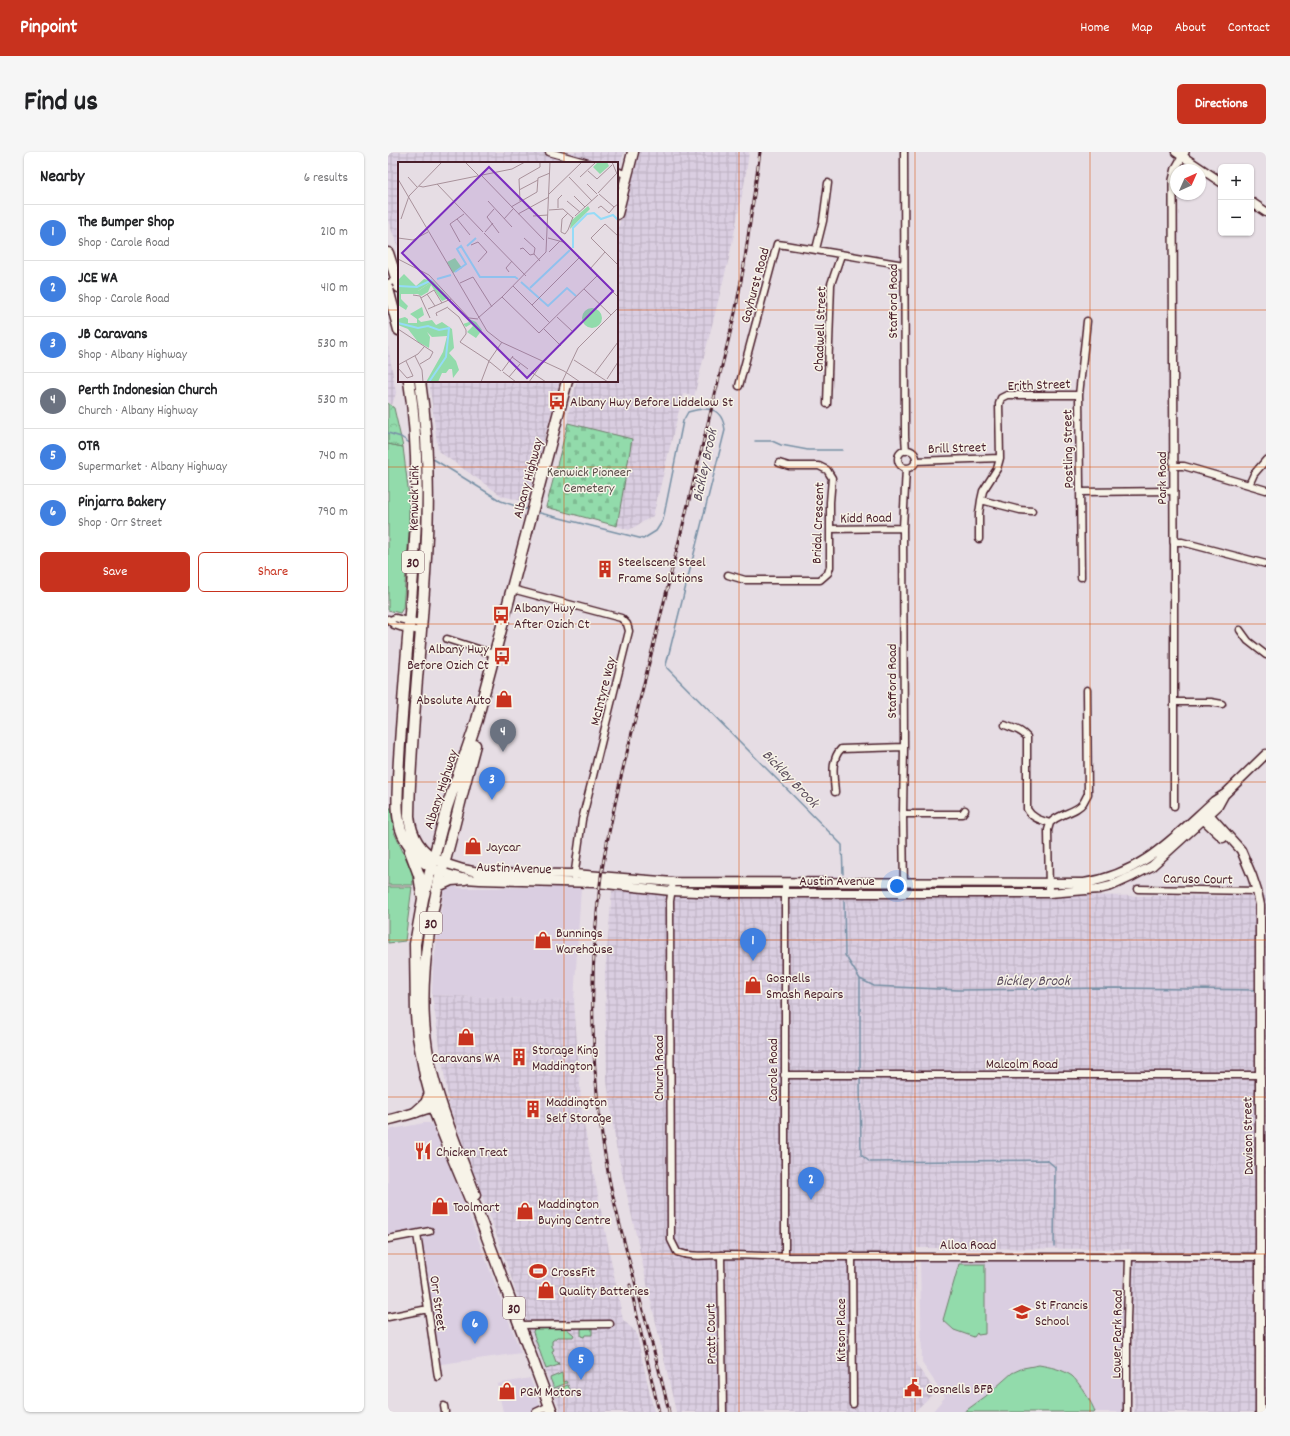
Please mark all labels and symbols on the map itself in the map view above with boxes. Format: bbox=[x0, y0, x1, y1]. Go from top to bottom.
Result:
inset map bbox=[398, 162, 618, 382]
north arrow bbox=[1170, 164, 1206, 200]
street label: Gayhurst Road bbox=[736, 246, 776, 325]
street label: Stafford Road bbox=[884, 264, 904, 338]
street label: Chadwell Street bbox=[810, 286, 832, 372]
street label: Erith Street bbox=[1007, 375, 1071, 397]
bus stop icon: Albany Hwy Before Liddelow St bbox=[547, 391, 567, 411]
place label: Albany Hwy Before Liddelow St bbox=[570, 393, 733, 413]
street label: Postling Street bbox=[1058, 409, 1080, 489]
water label: Bickley Brook bbox=[688, 425, 725, 504]
street label: Albany Highway bbox=[509, 436, 549, 521]
street label: Brill Street bbox=[928, 438, 987, 460]
street label: Park Road bbox=[1153, 451, 1173, 505]
park label: Kenwick Pioneer Cemetery bbox=[547, 463, 632, 499]
street label: Kenwick Link bbox=[404, 465, 426, 531]
street label: Bridal Crescent bbox=[808, 482, 830, 564]
street label: Kidd Road bbox=[840, 509, 892, 529]
road number: 30 bbox=[402, 551, 424, 573]
place label: Steelscene Steel Frame Solutions bbox=[618, 553, 706, 589]
building icon: Steelscene Steel Frame Solutions bbox=[595, 559, 615, 579]
place label: Albany Hwy After Ozich Ct bbox=[514, 599, 590, 635]
bus stop icon: Albany Hwy After Ozich Ct bbox=[491, 605, 511, 625]
place label: Albany Hwy Before Ozich Ct bbox=[407, 640, 489, 676]
street label: Stafford Road bbox=[883, 644, 903, 718]
bus stop icon: Albany Hwy Before Ozich Ct bbox=[492, 646, 512, 666]
street label: McIntyre Way bbox=[586, 655, 622, 728]
shop icon: Absolute Auto bbox=[494, 689, 514, 709]
place label: Absolute Auto bbox=[416, 691, 491, 711]
pin: 4 bbox=[490, 719, 516, 752]
water label: Bickley Brook bbox=[756, 745, 824, 815]
street label: Albany Highway bbox=[420, 747, 464, 832]
pin: 3 bbox=[479, 767, 505, 800]
shop icon: Jaycar bbox=[463, 836, 483, 856]
place label: Jaycar bbox=[486, 838, 522, 858]
street label: Austin Avenue bbox=[476, 858, 552, 880]
street label: Caruso Court bbox=[1163, 869, 1233, 891]
street label: Austin Avenue bbox=[799, 872, 875, 892]
your location bbox=[887, 876, 907, 896]
road number: 30 bbox=[420, 912, 442, 934]
place label: Bunnings Warehouse bbox=[556, 924, 613, 960]
pin: 1 bbox=[740, 928, 766, 961]
shop icon: Bunnings Warehouse bbox=[533, 930, 553, 950]
place label: Gosnells Smash Repairs bbox=[766, 969, 844, 1005]
water label: Bickley Brook bbox=[996, 971, 1072, 993]
shop icon: Gosnells Smash Repairs bbox=[743, 975, 763, 995]
shop icon: Caravans WA bbox=[456, 1027, 476, 1047]
street label: Church Road bbox=[650, 1035, 670, 1101]
street label: Carole Road bbox=[764, 1038, 784, 1102]
place label: Storage King Maddington bbox=[532, 1041, 598, 1077]
building icon: Storage King Maddington bbox=[509, 1047, 529, 1067]
place label: Caravans WA bbox=[432, 1049, 501, 1069]
street label: Malcolm Road bbox=[986, 1055, 1058, 1075]
place label: Maddington Self Storage bbox=[546, 1093, 611, 1129]
street label: Davison Street bbox=[1238, 1097, 1260, 1175]
building icon: Maddington Self Storage bbox=[523, 1099, 543, 1119]
restaurant icon: Chicken Treat bbox=[413, 1141, 433, 1161]
place label: Chicken Treat bbox=[436, 1143, 508, 1163]
pin: 2 bbox=[798, 1167, 824, 1200]
place label: Maddington Buying Centre bbox=[538, 1195, 611, 1231]
shop icon: Toolmart bbox=[430, 1196, 450, 1216]
place label: Toolmart bbox=[453, 1198, 500, 1218]
shop icon: Maddington Buying Centre bbox=[515, 1201, 535, 1221]
street label: Alloa Road bbox=[940, 1236, 996, 1256]
sports icon: CrossFit bbox=[528, 1261, 548, 1281]
place label: CrossFit bbox=[551, 1263, 595, 1283]
street label: Orr Street bbox=[423, 1274, 451, 1332]
shop icon: Quality Batteries bbox=[536, 1280, 556, 1300]
place label: Quality Batteries bbox=[559, 1282, 649, 1302]
street label: Lower Park Road bbox=[1107, 1289, 1129, 1379]
place label: St Francis School bbox=[1035, 1296, 1088, 1332]
road number: 30 bbox=[503, 1297, 525, 1319]
street label: Kitson Place bbox=[832, 1298, 852, 1362]
school or university icon: St Francis School bbox=[1012, 1302, 1032, 1322]
street label: Pratt Court bbox=[701, 1303, 723, 1365]
pin: 6 bbox=[462, 1311, 488, 1344]
pin: 5 bbox=[568, 1347, 594, 1380]
public building icon: Gosnells BFB bbox=[903, 1378, 923, 1398]
place label: Gosnells BFB bbox=[926, 1380, 993, 1400]
shop icon: PGM Motors bbox=[497, 1381, 517, 1401]
place label: PGM Motors bbox=[520, 1383, 582, 1403]

